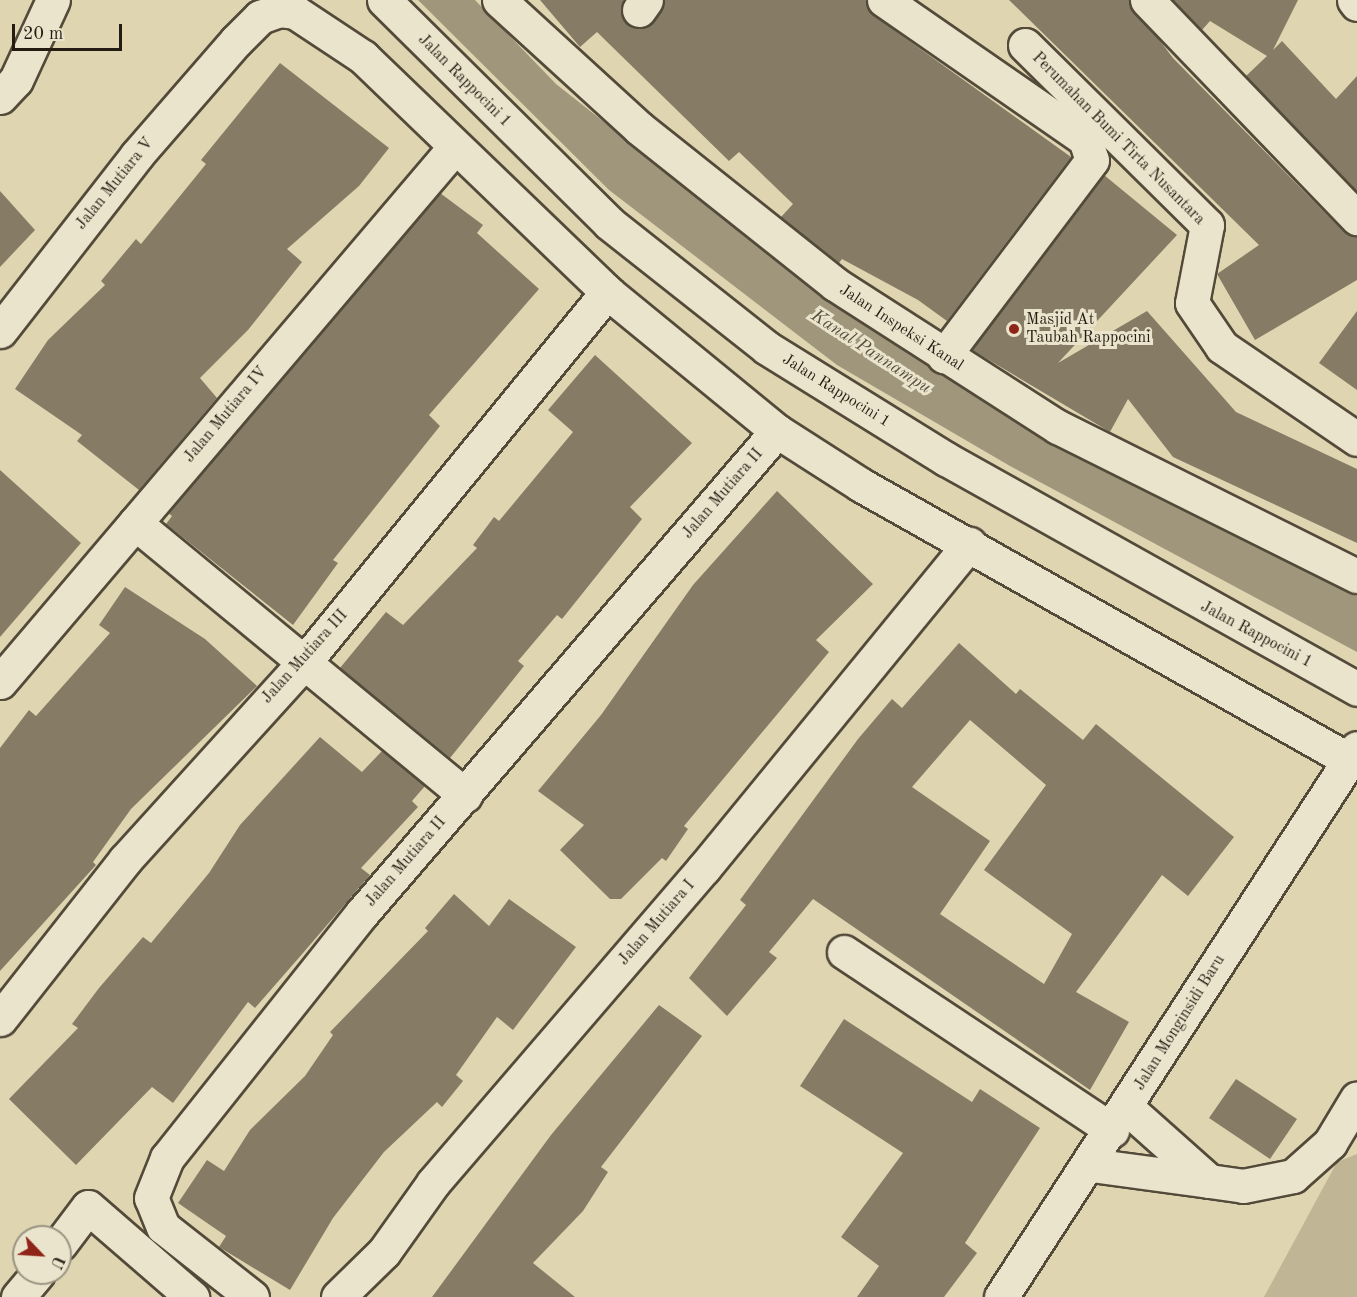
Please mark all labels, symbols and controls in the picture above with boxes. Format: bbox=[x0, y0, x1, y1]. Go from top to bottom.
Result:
scale bar bbox=[15, 12, 124, 50]
text: 20 m bbox=[23, 25, 63, 43]
street label: Jalan Rappocini 1 bbox=[413, 30, 515, 132]
street label: Perumahan Bumi Tirta Nusantara bbox=[1028, 49, 1208, 229]
street label: Jalan Mutiara V bbox=[72, 134, 158, 234]
street label: Jalan Inspeksi Kanal bbox=[835, 281, 967, 375]
water label: Kanal Pannampu bbox=[807, 305, 935, 399]
place label: Masjid At Taubah Rappocini bbox=[1026, 310, 1150, 348]
marker: Masjid At Taubah Rappocini bbox=[1007, 322, 1021, 336]
street label: Jalan Rappocini 1 bbox=[778, 350, 894, 432]
street label: Jalan Mutiara IV bbox=[180, 363, 272, 467]
street label: Jalan Mutiara II bbox=[679, 445, 767, 543]
street label: Jalan Rappocini 1 bbox=[1197, 597, 1315, 673]
street label: Jalan Mutiara III bbox=[258, 606, 352, 708]
street label: Jalan Mutiara II bbox=[362, 813, 450, 911]
street label: Jalan Mutiara I bbox=[615, 876, 699, 970]
street label: Jalan Monginsidi Baru bbox=[1131, 952, 1229, 1094]
north arrow bbox=[12, 1225, 72, 1285]
text: U bbox=[47, 1253, 66, 1271]

